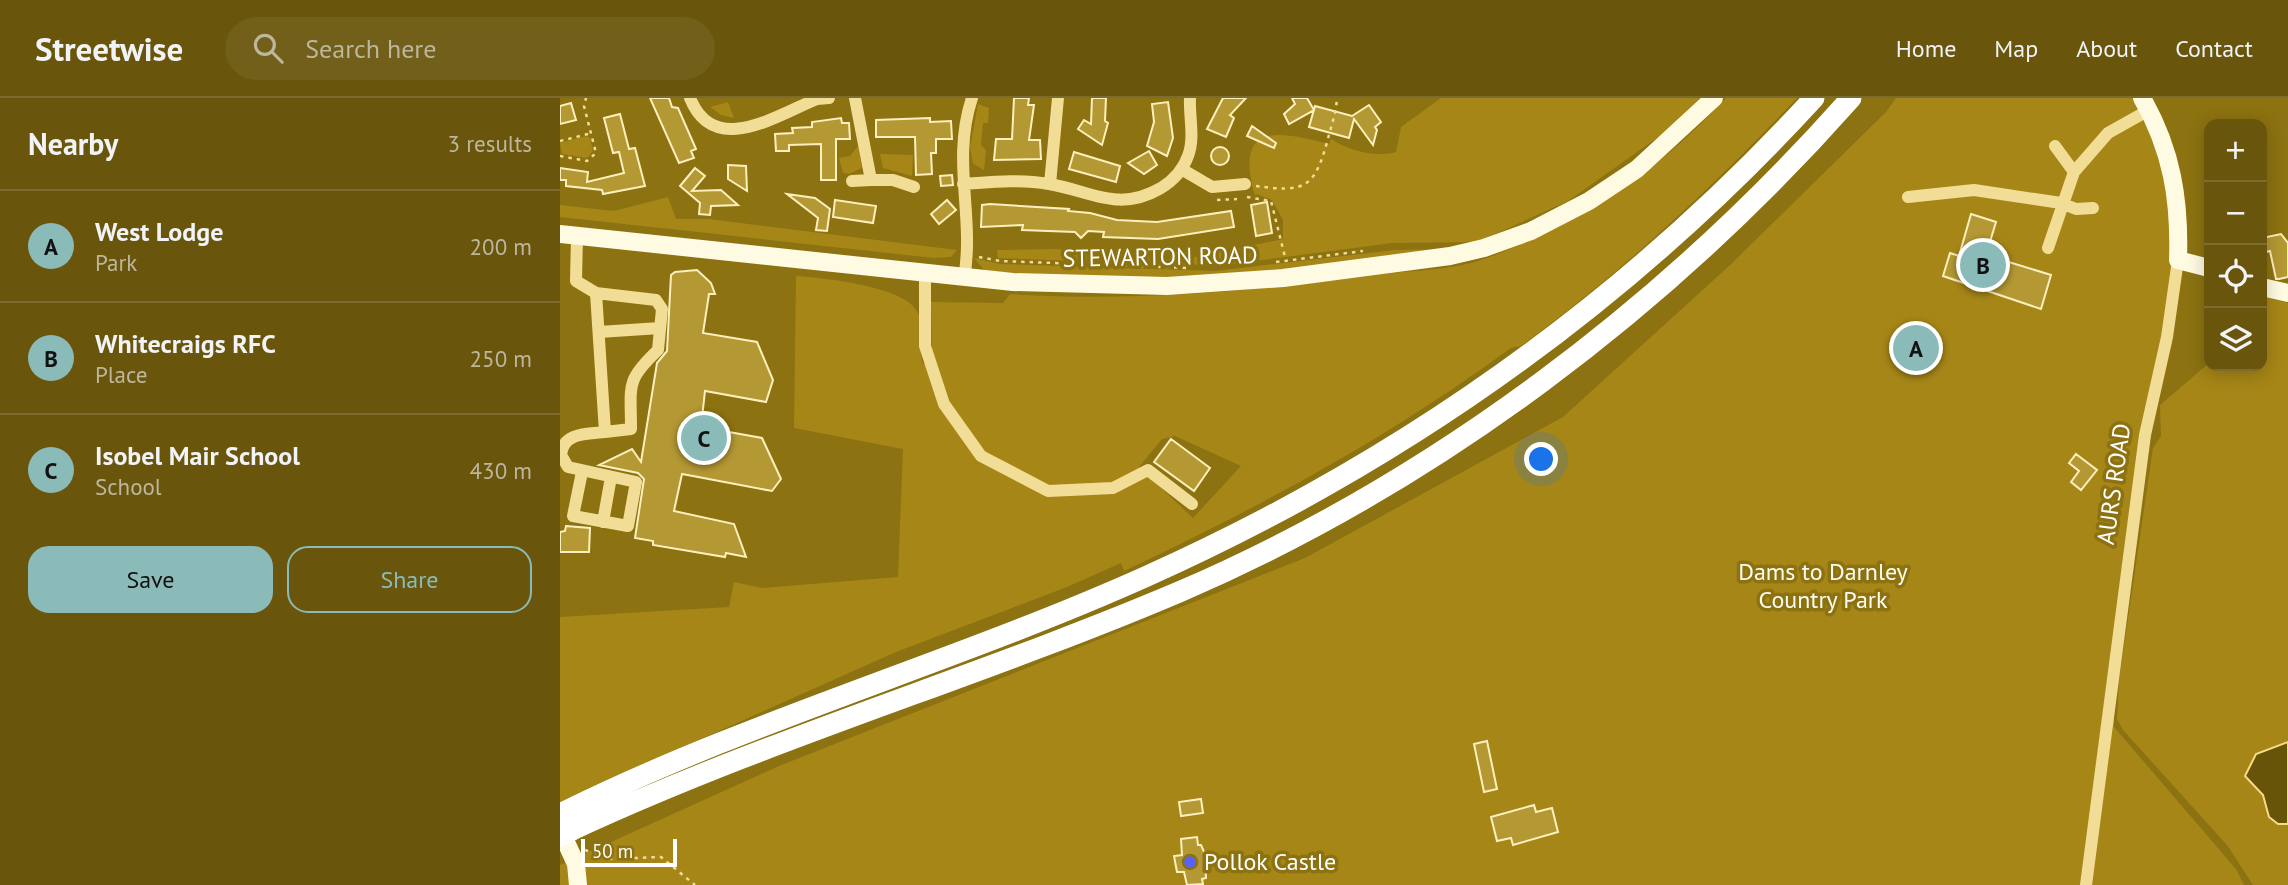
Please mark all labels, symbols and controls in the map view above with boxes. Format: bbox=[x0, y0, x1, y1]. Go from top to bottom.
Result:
search box bbox=[225, 17, 715, 80]
text: Streetwise bbox=[35, 27, 183, 70]
icon: search bbox=[249, 29, 287, 67]
text: Search here bbox=[305, 32, 436, 65]
text: Home bbox=[1896, 33, 1956, 64]
text: Map bbox=[1994, 33, 2038, 64]
text: About bbox=[2076, 33, 2137, 64]
text: Contact bbox=[2175, 33, 2253, 64]
map controls bbox=[2204, 119, 2267, 371]
button: + bbox=[2204, 119, 2267, 182]
text: Nearby bbox=[28, 124, 118, 163]
text: 3 results bbox=[448, 129, 532, 158]
button: − bbox=[2204, 182, 2267, 245]
text: West Lodge bbox=[95, 215, 223, 248]
text: A bbox=[44, 232, 58, 261]
text: 200 m bbox=[470, 232, 532, 261]
street label: STEWARTON ROAD bbox=[1062, 239, 1258, 274]
pin: B bbox=[1960, 239, 2006, 291]
button: locate bbox=[2204, 245, 2267, 308]
text: Park bbox=[95, 248, 137, 277]
button: layers bbox=[2204, 308, 2267, 371]
pin: A bbox=[1893, 322, 1939, 374]
text: Whitecraigs RFC bbox=[95, 327, 276, 360]
text: B bbox=[44, 344, 58, 373]
text: 250 m bbox=[470, 344, 532, 373]
text: Place bbox=[95, 360, 148, 389]
pin: C bbox=[681, 412, 727, 464]
street label: AURS ROAD bbox=[2090, 421, 2137, 546]
text: Isobel Mair School bbox=[95, 439, 300, 472]
your location bbox=[1524, 442, 1558, 476]
text: C bbox=[45, 456, 57, 485]
text: 430 m bbox=[470, 456, 532, 485]
text: School bbox=[95, 472, 162, 501]
button: Save bbox=[28, 546, 273, 613]
button: Share bbox=[287, 546, 532, 613]
park label: Dams to Darnley Country Park bbox=[1738, 556, 1908, 615]
scale bar bbox=[581, 836, 677, 868]
text: 50 m bbox=[592, 839, 633, 863]
place label: Pollok Castle bbox=[1204, 846, 1336, 877]
marker: Pollok Castle bbox=[1182, 854, 1198, 870]

